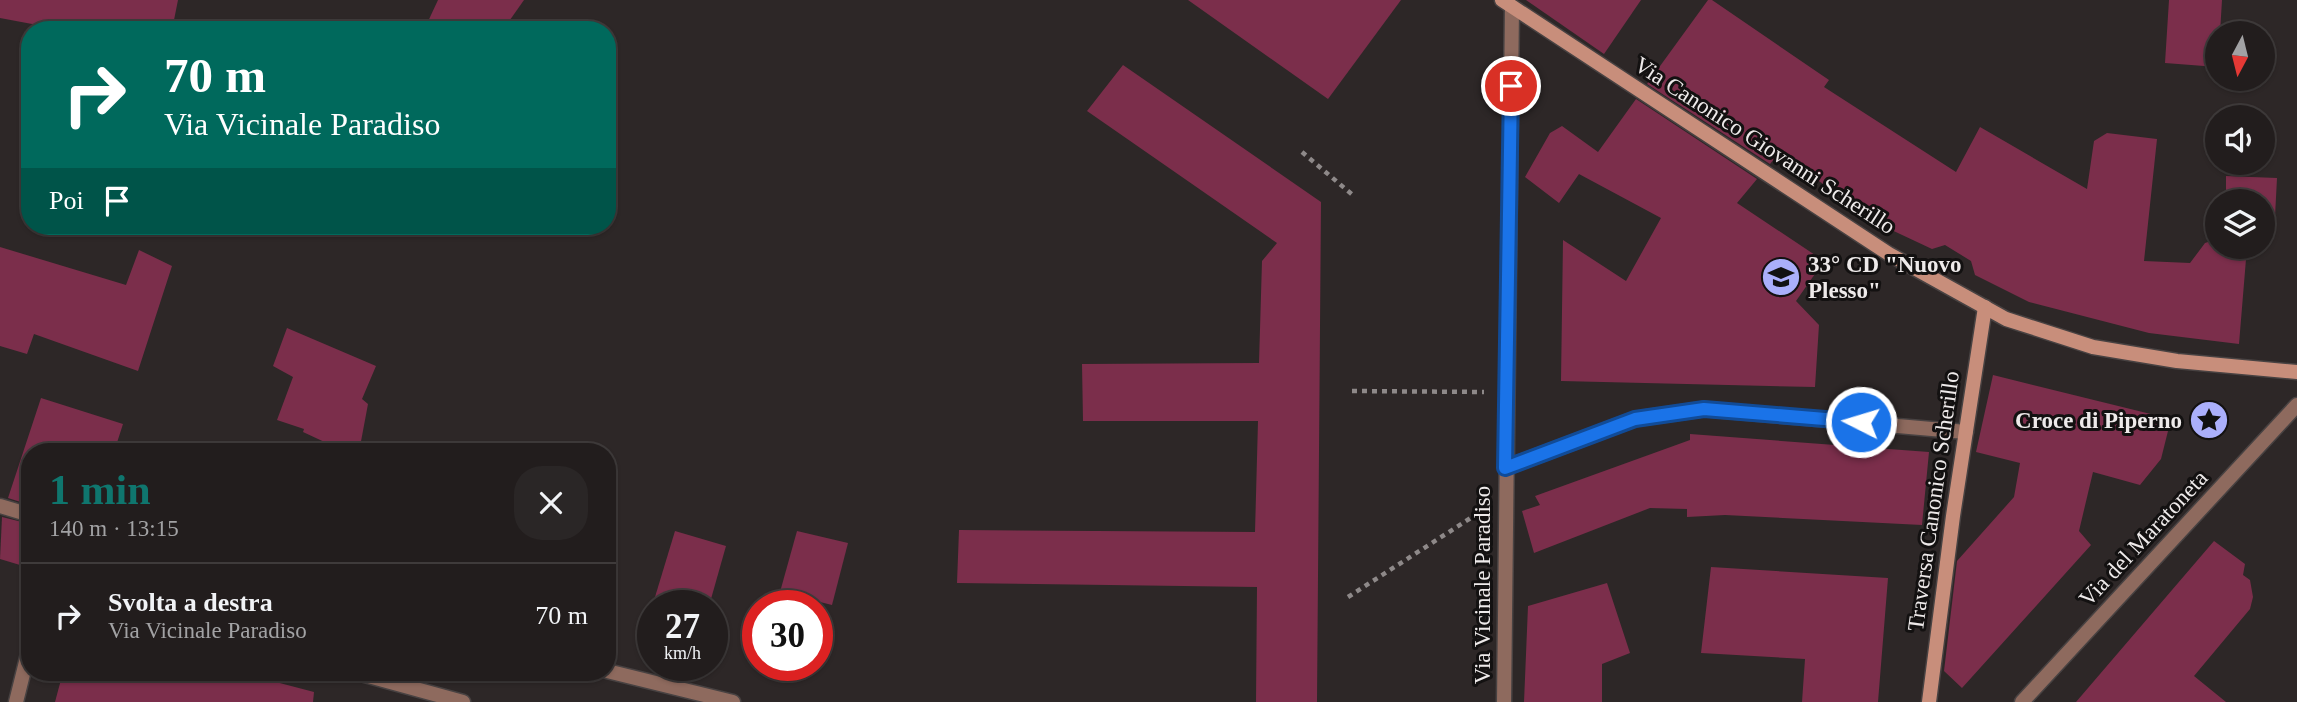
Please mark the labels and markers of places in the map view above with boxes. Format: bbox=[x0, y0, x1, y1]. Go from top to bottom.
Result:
pin bbox=[1481, 56, 1541, 116]
place label: 33° CD "Nuovo Plesso" bbox=[1808, 252, 1962, 303]
school or university icon: 33° CD "Nuovo Plesso" bbox=[1760, 256, 1802, 298]
place icon: Croce di Piperno bbox=[2188, 399, 2230, 441]
place label: Croce di Piperno bbox=[2015, 408, 2182, 433]

